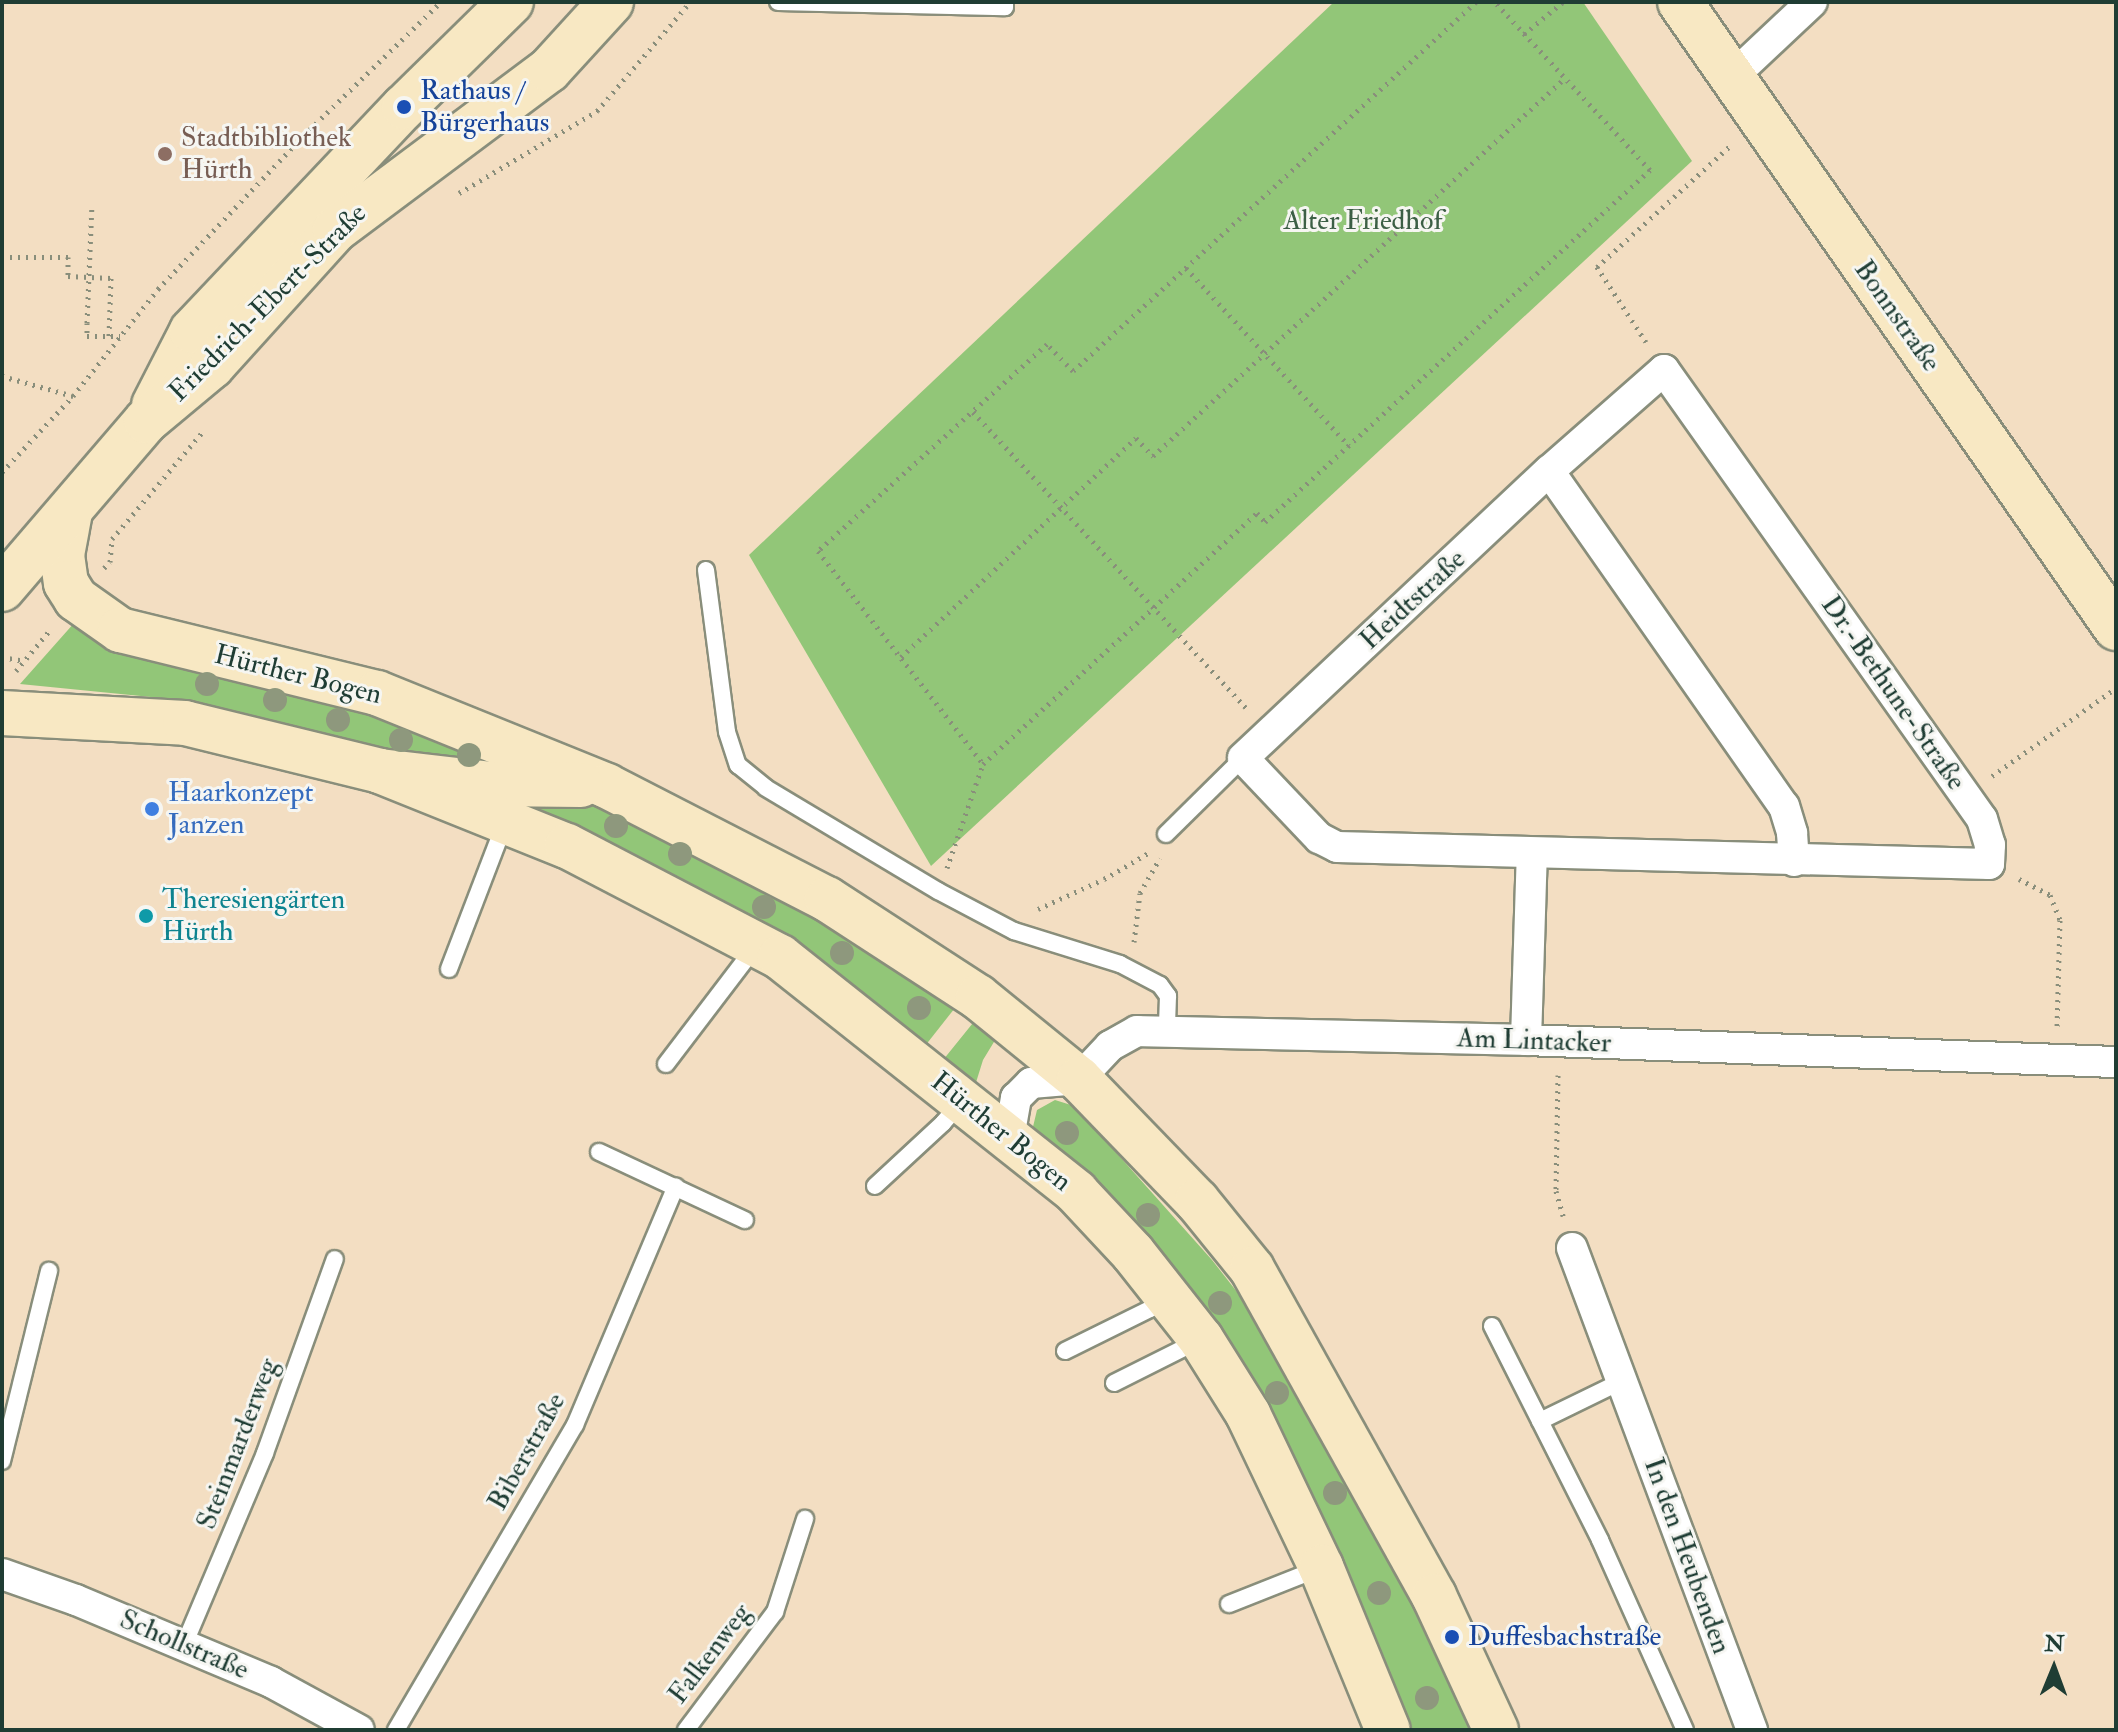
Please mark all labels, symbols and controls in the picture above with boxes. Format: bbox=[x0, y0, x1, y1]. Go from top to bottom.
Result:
place label: Rathaus / Bürgerhaus bbox=[420, 74, 549, 140]
marker: Rathaus / Bürgerhaus bbox=[395, 98, 413, 116]
place label: Stadtbibliothek Hürth bbox=[181, 121, 351, 187]
marker: Stadtbibliothek Hürth bbox=[156, 145, 174, 163]
street label: Friedrich-Ebert-Straße bbox=[162, 197, 374, 409]
park label: Alter Friedhof bbox=[1283, 204, 1443, 238]
street label: Bonnstraße bbox=[1846, 254, 1948, 378]
street label: Heidtstraße bbox=[1353, 543, 1473, 657]
street label: Dr.-Bethune-Straße bbox=[1813, 589, 1973, 797]
street label: Hürther Bogen bbox=[211, 638, 385, 712]
place label: Haarkonzept Janzen bbox=[168, 776, 314, 842]
marker: Haarkonzept Janzen bbox=[143, 800, 161, 818]
place label: Theresiengärten Hürth bbox=[162, 883, 345, 949]
marker: Theresiengärten Hürth bbox=[137, 907, 155, 925]
street label: Am Lintacker bbox=[1456, 1022, 1612, 1060]
street label: Hürther Bogen bbox=[924, 1065, 1078, 1199]
street label: Steinmarderweg bbox=[190, 1354, 286, 1534]
street label: Biberstraße bbox=[481, 1388, 573, 1516]
street label: In den Heubenden bbox=[1636, 1454, 1738, 1658]
street label: Falkenweg bbox=[661, 1597, 759, 1711]
street label: Schollstraße bbox=[115, 1603, 253, 1687]
place label: Duffesbachstraße bbox=[1468, 1620, 1661, 1654]
marker: Duffesbachstraße bbox=[1443, 1628, 1461, 1646]
north arrow bbox=[2014, 1628, 2094, 1708]
text: N bbox=[2044, 1630, 2065, 1658]

